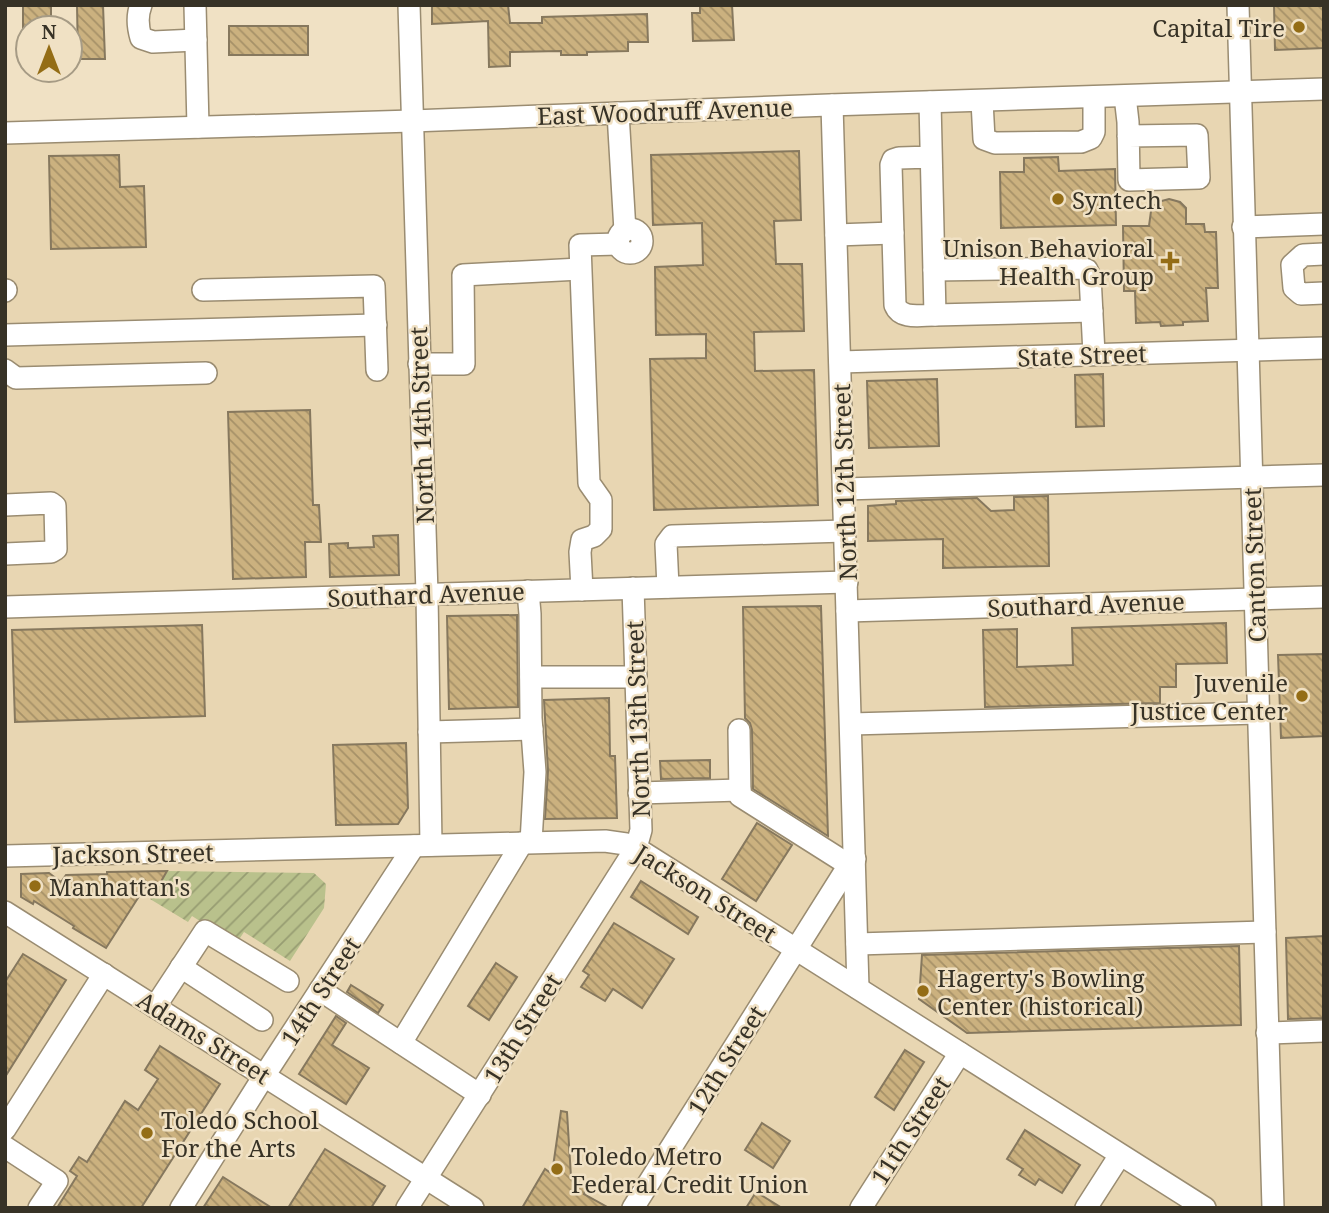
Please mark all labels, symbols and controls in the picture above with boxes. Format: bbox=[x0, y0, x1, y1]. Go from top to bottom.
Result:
place label: Capital Tire bbox=[1152, 11, 1285, 44]
north arrow bbox=[14, 14, 84, 84]
text: N bbox=[42, 19, 57, 45]
marker: Capital Tire bbox=[1291, 19, 1307, 35]
street label: East Woodruff Avenue bbox=[537, 90, 793, 132]
place label: Syntech bbox=[1072, 183, 1162, 216]
marker: Syntech bbox=[1050, 191, 1066, 207]
place label: Unison Behavioral Health Group bbox=[943, 231, 1155, 292]
marker: Unison Behavioral Health Group bbox=[1160, 251, 1180, 271]
street label: North 14th Street bbox=[401, 326, 441, 524]
street label: State Street bbox=[1017, 336, 1147, 374]
street label: North 12th Street bbox=[824, 383, 864, 581]
street label: Canton Street bbox=[1235, 487, 1273, 643]
street label: Southard Avenue bbox=[327, 574, 525, 614]
street label: Southard Avenue bbox=[987, 584, 1185, 624]
street label: North 13th Street bbox=[617, 620, 657, 818]
place label: Juvenile Justice Center bbox=[1130, 666, 1288, 727]
marker: Juvenile Justice Center bbox=[1294, 688, 1310, 704]
street label: Jackson Street bbox=[51, 835, 214, 871]
street label: Jackson Street bbox=[628, 836, 783, 950]
place label: Manhattan's bbox=[49, 870, 190, 903]
marker: Manhattan's bbox=[27, 878, 43, 894]
street label: 14th Street bbox=[272, 930, 368, 1052]
place label: Hagerty's Bowling Center (historical) bbox=[937, 961, 1145, 1022]
street label: 13th Street bbox=[475, 967, 569, 1089]
street label: Adams Street bbox=[131, 983, 277, 1091]
marker: Hagerty's Bowling Center (historical) bbox=[915, 983, 931, 999]
street label: 12th Street bbox=[679, 999, 773, 1121]
street label: 11th Street bbox=[862, 1069, 958, 1191]
place label: Toledo School For the Arts bbox=[161, 1103, 319, 1164]
marker: Toledo School For the Arts bbox=[139, 1125, 155, 1141]
place label: Toledo Metro Federal Credit Union bbox=[571, 1139, 808, 1200]
marker: Toledo Metro Federal Credit Union bbox=[549, 1161, 565, 1177]

